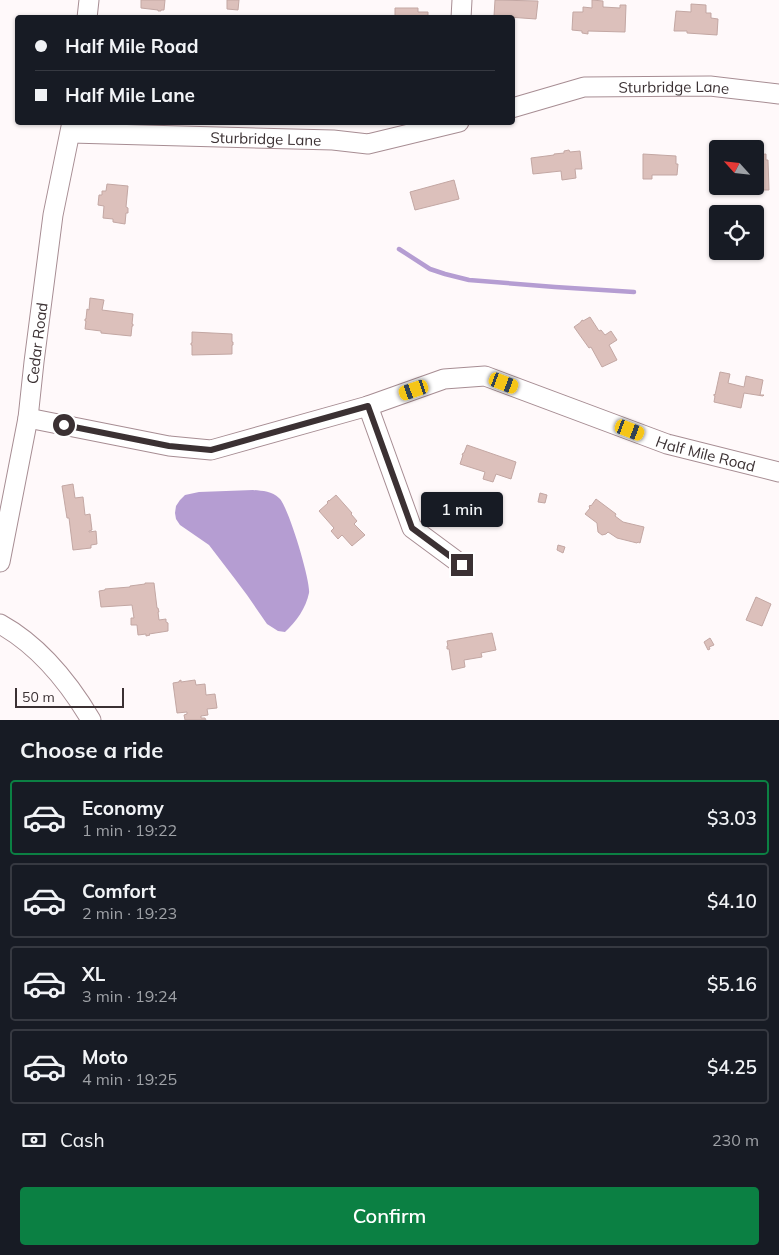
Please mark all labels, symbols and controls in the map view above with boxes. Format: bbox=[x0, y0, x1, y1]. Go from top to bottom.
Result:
text: Half Mile Road bbox=[65, 34, 199, 58]
street label: Sturbridge Lane bbox=[618, 76, 730, 98]
text: Half Mile Lane bbox=[65, 83, 195, 107]
street label: Sturbridge Lane bbox=[210, 127, 322, 149]
north arrow bbox=[709, 140, 764, 195]
map controls bbox=[709, 140, 764, 260]
button: locate bbox=[709, 205, 764, 260]
street label: Cedar Road bbox=[22, 301, 51, 385]
car bbox=[487, 371, 520, 395]
car bbox=[397, 378, 430, 402]
route start bbox=[53, 414, 75, 436]
car bbox=[613, 418, 646, 442]
street label: Half Mile Road bbox=[653, 431, 758, 475]
callout: 1 min bbox=[421, 492, 503, 528]
text: 1 min bbox=[441, 499, 483, 519]
route end bbox=[451, 554, 473, 576]
scale bar bbox=[15, 685, 124, 708]
text: 50 m bbox=[22, 688, 55, 706]
text: Choose a ride bbox=[20, 736, 163, 764]
icon: car bbox=[22, 795, 67, 840]
text: Economy bbox=[82, 796, 164, 820]
text: $3.03 bbox=[707, 806, 757, 830]
text: 1 min · 19:22 bbox=[82, 820, 177, 840]
icon: car bbox=[22, 878, 67, 923]
text: Comfort bbox=[82, 879, 156, 903]
text: $4.10 bbox=[707, 889, 757, 913]
text: 2 min · 19:23 bbox=[82, 903, 177, 923]
icon: car bbox=[22, 961, 67, 1006]
text: XL bbox=[82, 962, 105, 986]
text: $5.16 bbox=[707, 972, 757, 996]
text: 3 min · 19:24 bbox=[82, 986, 177, 1006]
icon: car bbox=[22, 1044, 67, 1089]
text: Moto bbox=[82, 1045, 128, 1069]
text: $4.25 bbox=[707, 1055, 757, 1079]
text: 4 min · 19:25 bbox=[82, 1069, 177, 1089]
icon: cash bbox=[20, 1126, 48, 1154]
text: Cash bbox=[60, 1128, 105, 1152]
text: 230 m bbox=[712, 1130, 759, 1150]
button: Confirm bbox=[20, 1187, 759, 1245]

